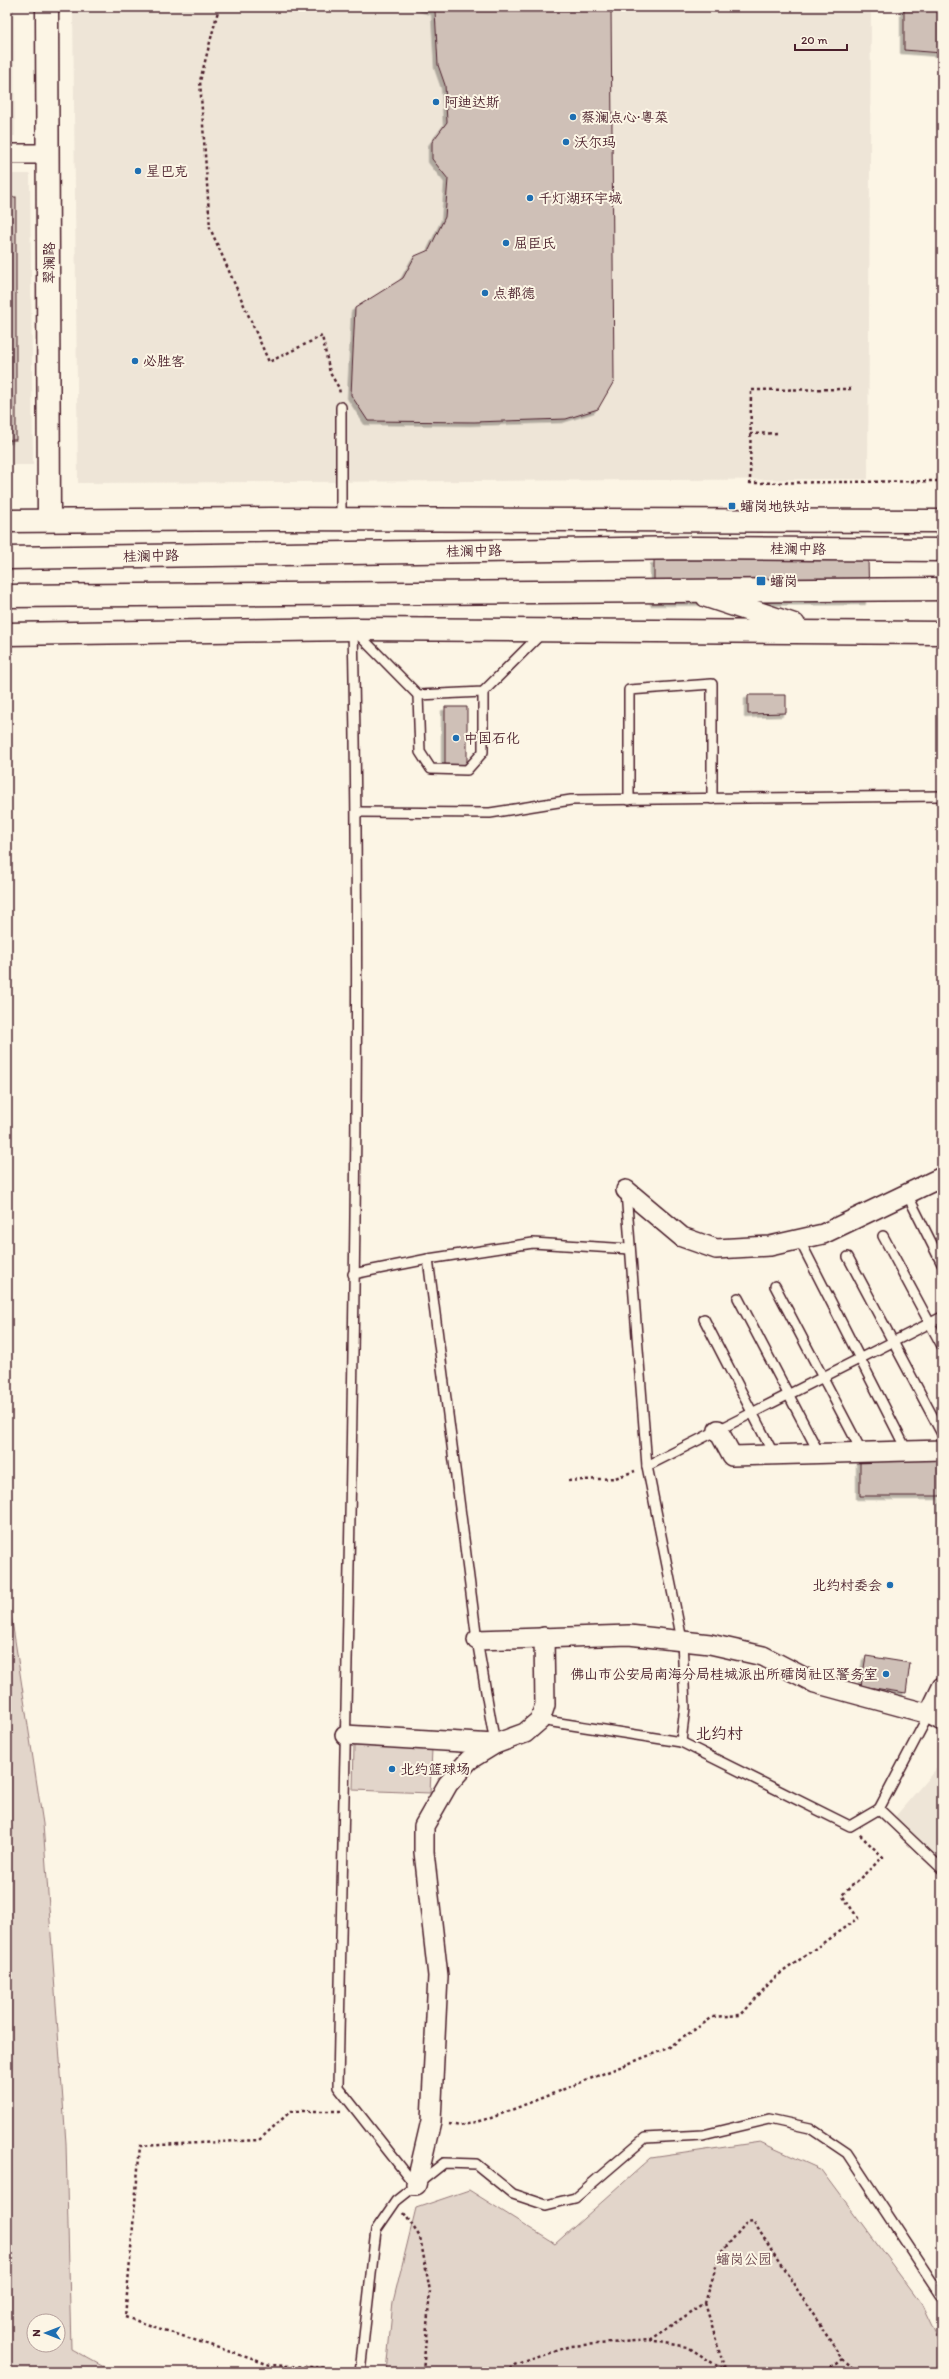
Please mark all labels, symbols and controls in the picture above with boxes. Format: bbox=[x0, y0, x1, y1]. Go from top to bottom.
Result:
scale bar bbox=[795, 26, 847, 52]
text: 20 m bbox=[801, 33, 828, 47]
place label: 阿迪达斯 bbox=[444, 94, 500, 111]
marker: 阿迪达斯 bbox=[431, 97, 441, 107]
place label: 蔡澜点心·粤菜 bbox=[581, 109, 668, 126]
marker: 蔡澜点心·粤菜 bbox=[568, 112, 578, 122]
place label: 沃尔玛 bbox=[574, 134, 616, 151]
marker: 沃尔玛 bbox=[561, 137, 571, 147]
place label: 星巴克 bbox=[146, 163, 188, 180]
marker: 星巴克 bbox=[133, 166, 143, 176]
place label: 千灯湖环宇城 bbox=[538, 190, 622, 207]
marker: 千灯湖环宇城 bbox=[525, 193, 535, 203]
place label: 屈臣氏 bbox=[514, 235, 556, 252]
marker: 屈臣氏 bbox=[501, 238, 511, 248]
street label: 翠澜路 bbox=[41, 242, 58, 284]
place label: 点都德 bbox=[493, 285, 535, 302]
marker: 点都德 bbox=[480, 288, 490, 298]
place label: 必胜客 bbox=[143, 353, 185, 370]
marker: 必胜客 bbox=[130, 356, 140, 366]
place label: 𧒽岗地铁站 bbox=[740, 498, 810, 515]
marker: 𧒽岗地铁站 bbox=[727, 501, 737, 511]
street label: 桂澜中路 bbox=[770, 540, 826, 558]
street label: 桂澜中路 bbox=[446, 542, 502, 560]
street label: 桂澜中路 bbox=[123, 547, 179, 565]
place label: 𧒽岗 bbox=[770, 573, 798, 590]
marker: 𧒽岗 bbox=[755, 575, 767, 587]
place label: 中国石化 bbox=[464, 730, 520, 747]
marker: 中国石化 bbox=[451, 733, 461, 743]
place label: 北约村委会 bbox=[812, 1577, 882, 1594]
marker: 北约村委会 bbox=[885, 1580, 895, 1590]
place label: 佛山市公安局南海分局桂城派出所礌岗社区警务室 bbox=[570, 1666, 878, 1683]
marker: 佛山市公安局南海分局桂城派出所礌岗社区警务室 bbox=[881, 1669, 891, 1679]
district label: 北约村 bbox=[695, 1724, 743, 1743]
place label: 北约篮球场 bbox=[400, 1761, 470, 1778]
marker: 北约篮球场 bbox=[387, 1764, 397, 1774]
park label: 𧒽岗公园 bbox=[716, 2251, 772, 2268]
north arrow bbox=[26, 2313, 66, 2353]
text: N bbox=[30, 2329, 43, 2337]

